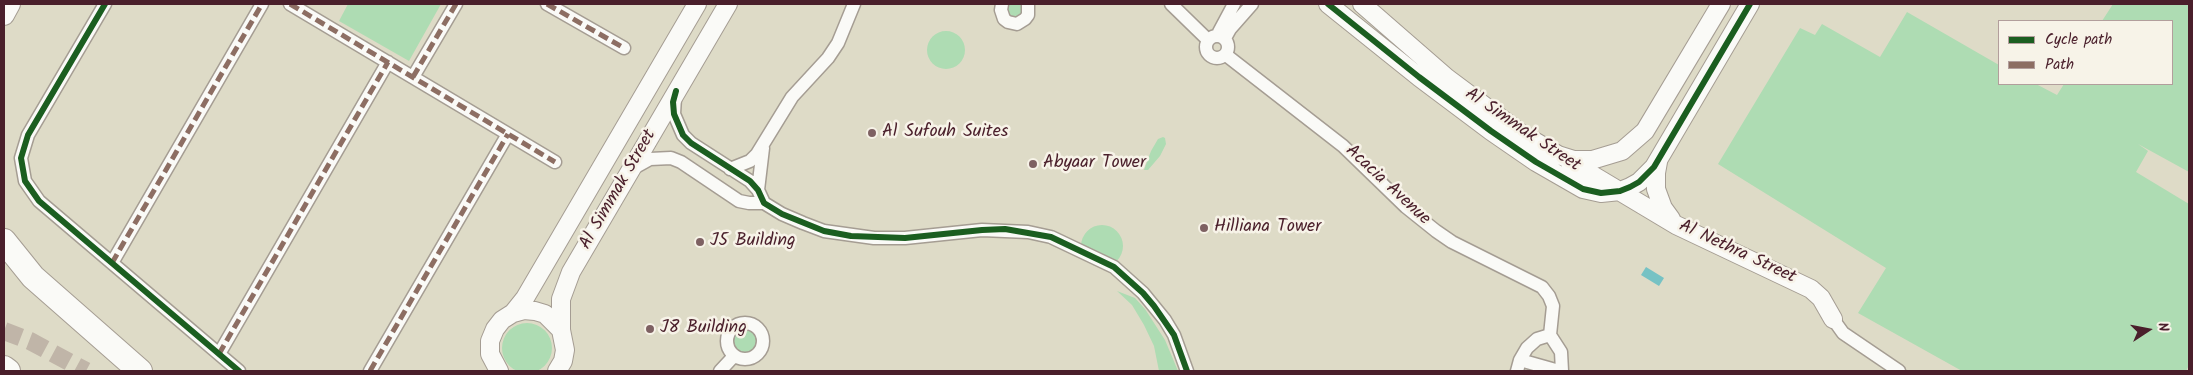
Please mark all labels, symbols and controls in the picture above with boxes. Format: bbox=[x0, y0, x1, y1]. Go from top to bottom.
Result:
legend bbox=[1998, 20, 2173, 85]
text: Cycle path bbox=[2045, 28, 2112, 52]
text: Path bbox=[2045, 53, 2074, 77]
street label: Al Simmak Street bbox=[1460, 84, 1584, 178]
place label: Al Sufouh Suites bbox=[882, 122, 1008, 144]
street label: Al Simmak Street bbox=[576, 126, 662, 254]
marker: Al Sufouh Suites bbox=[866, 127, 878, 139]
street label: Acacia Avenue bbox=[1340, 141, 1434, 231]
place label: Abyaar Tower bbox=[1043, 153, 1146, 175]
marker: Abyaar Tower bbox=[1027, 158, 1039, 170]
street label: Al Nethra Street bbox=[1675, 216, 1799, 290]
place label: Hilliana Tower bbox=[1214, 217, 1321, 239]
marker: Hilliana Tower bbox=[1198, 222, 1210, 234]
place label: J5 Building bbox=[710, 231, 796, 253]
marker: J5 Building bbox=[694, 236, 706, 248]
north arrow bbox=[2123, 305, 2173, 355]
place label: J8 Building bbox=[660, 318, 747, 340]
text: N bbox=[2151, 321, 2174, 334]
marker: J8 Building bbox=[644, 323, 656, 335]

